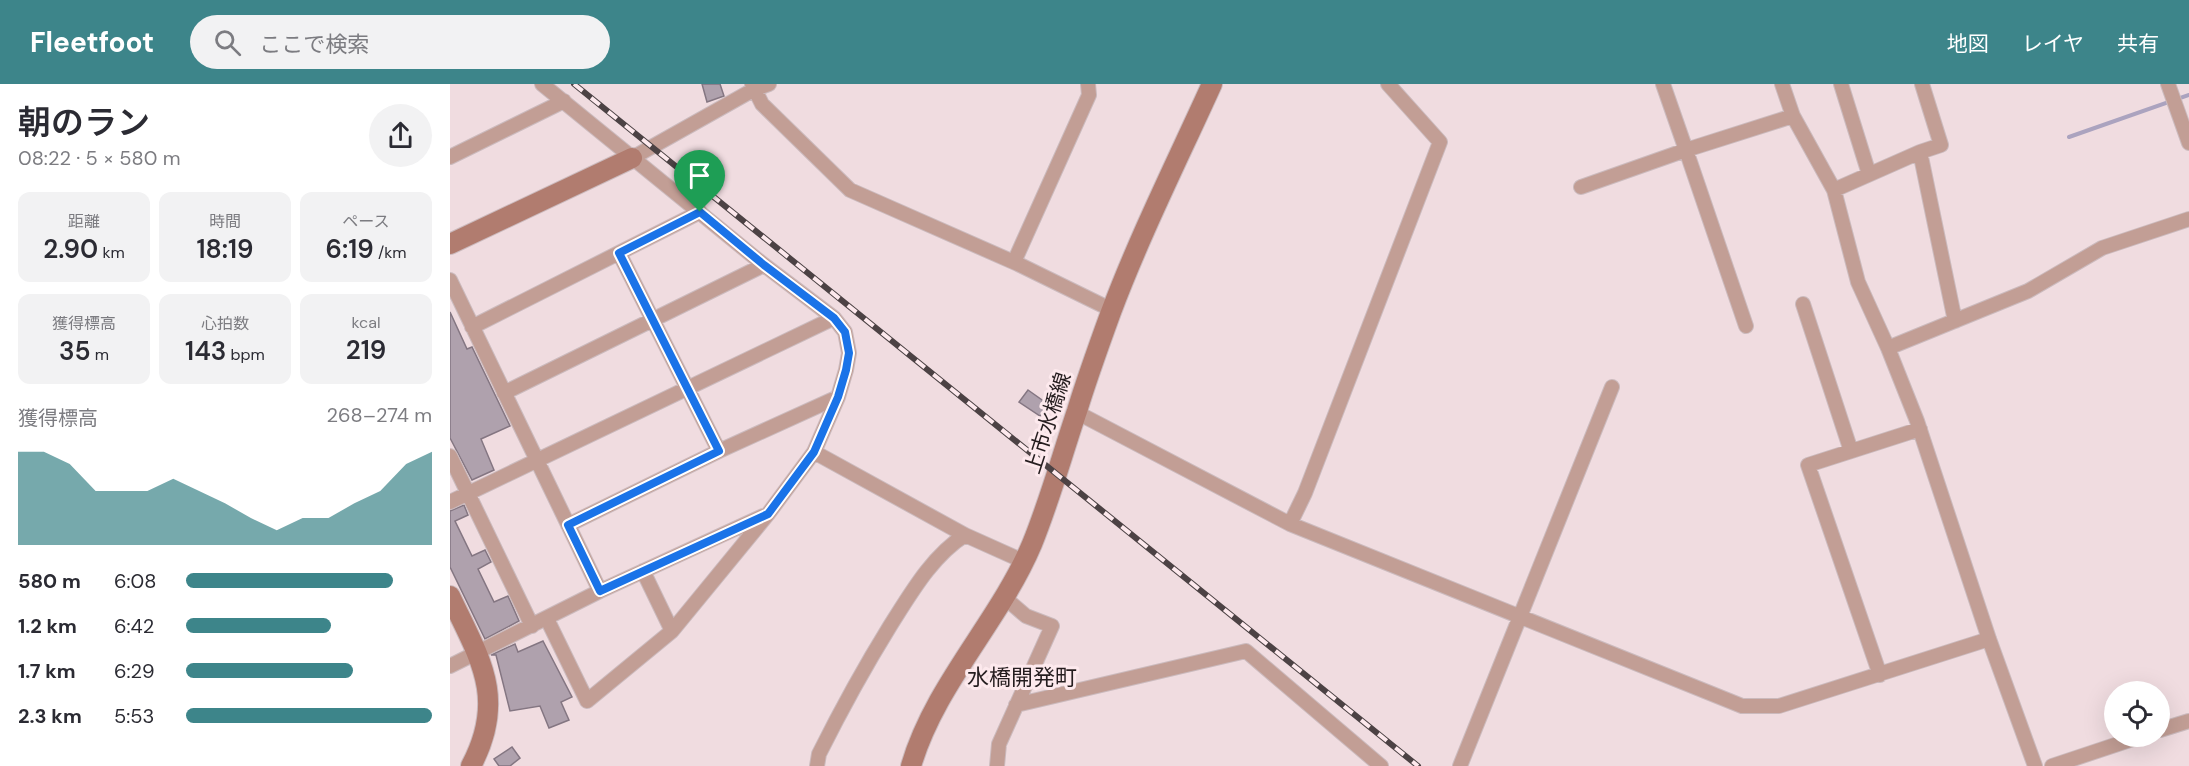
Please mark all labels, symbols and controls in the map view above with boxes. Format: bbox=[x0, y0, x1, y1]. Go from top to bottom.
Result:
search box bbox=[190, 15, 610, 69]
text: Fleetfoot bbox=[30, 24, 154, 61]
icon: search bbox=[211, 26, 244, 59]
text: ここで検索 bbox=[259, 30, 369, 59]
text: 地図 bbox=[1947, 30, 1989, 58]
text: レイヤ bbox=[2022, 30, 2084, 58]
text: 共有 bbox=[2117, 30, 2159, 58]
text: 朝のラン bbox=[18, 101, 150, 144]
button: share bbox=[369, 104, 432, 167]
text: 08:22 · 5 × 580 m bbox=[18, 145, 181, 171]
pin bbox=[674, 150, 725, 212]
icon: arrive bbox=[683, 159, 716, 192]
text: 距離 bbox=[68, 211, 100, 232]
text: 時間 bbox=[209, 211, 241, 232]
text: ペース bbox=[342, 211, 390, 232]
text: 2.90 bbox=[43, 232, 98, 266]
text: 18:19 bbox=[196, 232, 254, 266]
text: 6:19 bbox=[325, 232, 374, 266]
text: km bbox=[98, 242, 125, 263]
text: /km bbox=[374, 242, 407, 263]
text: kcal bbox=[352, 312, 380, 333]
text: 獲得標高 bbox=[52, 313, 116, 334]
text: 心拍数 bbox=[201, 313, 249, 334]
text: 219 bbox=[346, 333, 386, 367]
text: 35 bbox=[59, 334, 91, 368]
text: 143 bbox=[185, 334, 226, 368]
text: m bbox=[91, 344, 109, 365]
text: bpm bbox=[226, 344, 265, 365]
street label: 上市水橋線 bbox=[1018, 369, 1078, 477]
text: 268–274 m bbox=[326, 402, 432, 428]
text: 獲得標高 bbox=[18, 405, 98, 431]
text: 580 m bbox=[18, 568, 81, 594]
text: 6:08 bbox=[114, 568, 156, 594]
text: 1.2 km bbox=[18, 613, 77, 639]
text: 6:42 bbox=[114, 613, 154, 639]
text: 1.7 km bbox=[18, 658, 76, 684]
text: 6:29 bbox=[114, 658, 154, 684]
district label: 水橋開発町 bbox=[967, 663, 1077, 692]
map controls bbox=[2104, 681, 2170, 747]
button: locate bbox=[2104, 681, 2170, 747]
text: 2.3 km bbox=[18, 703, 82, 729]
text: 5:53 bbox=[114, 703, 154, 729]

